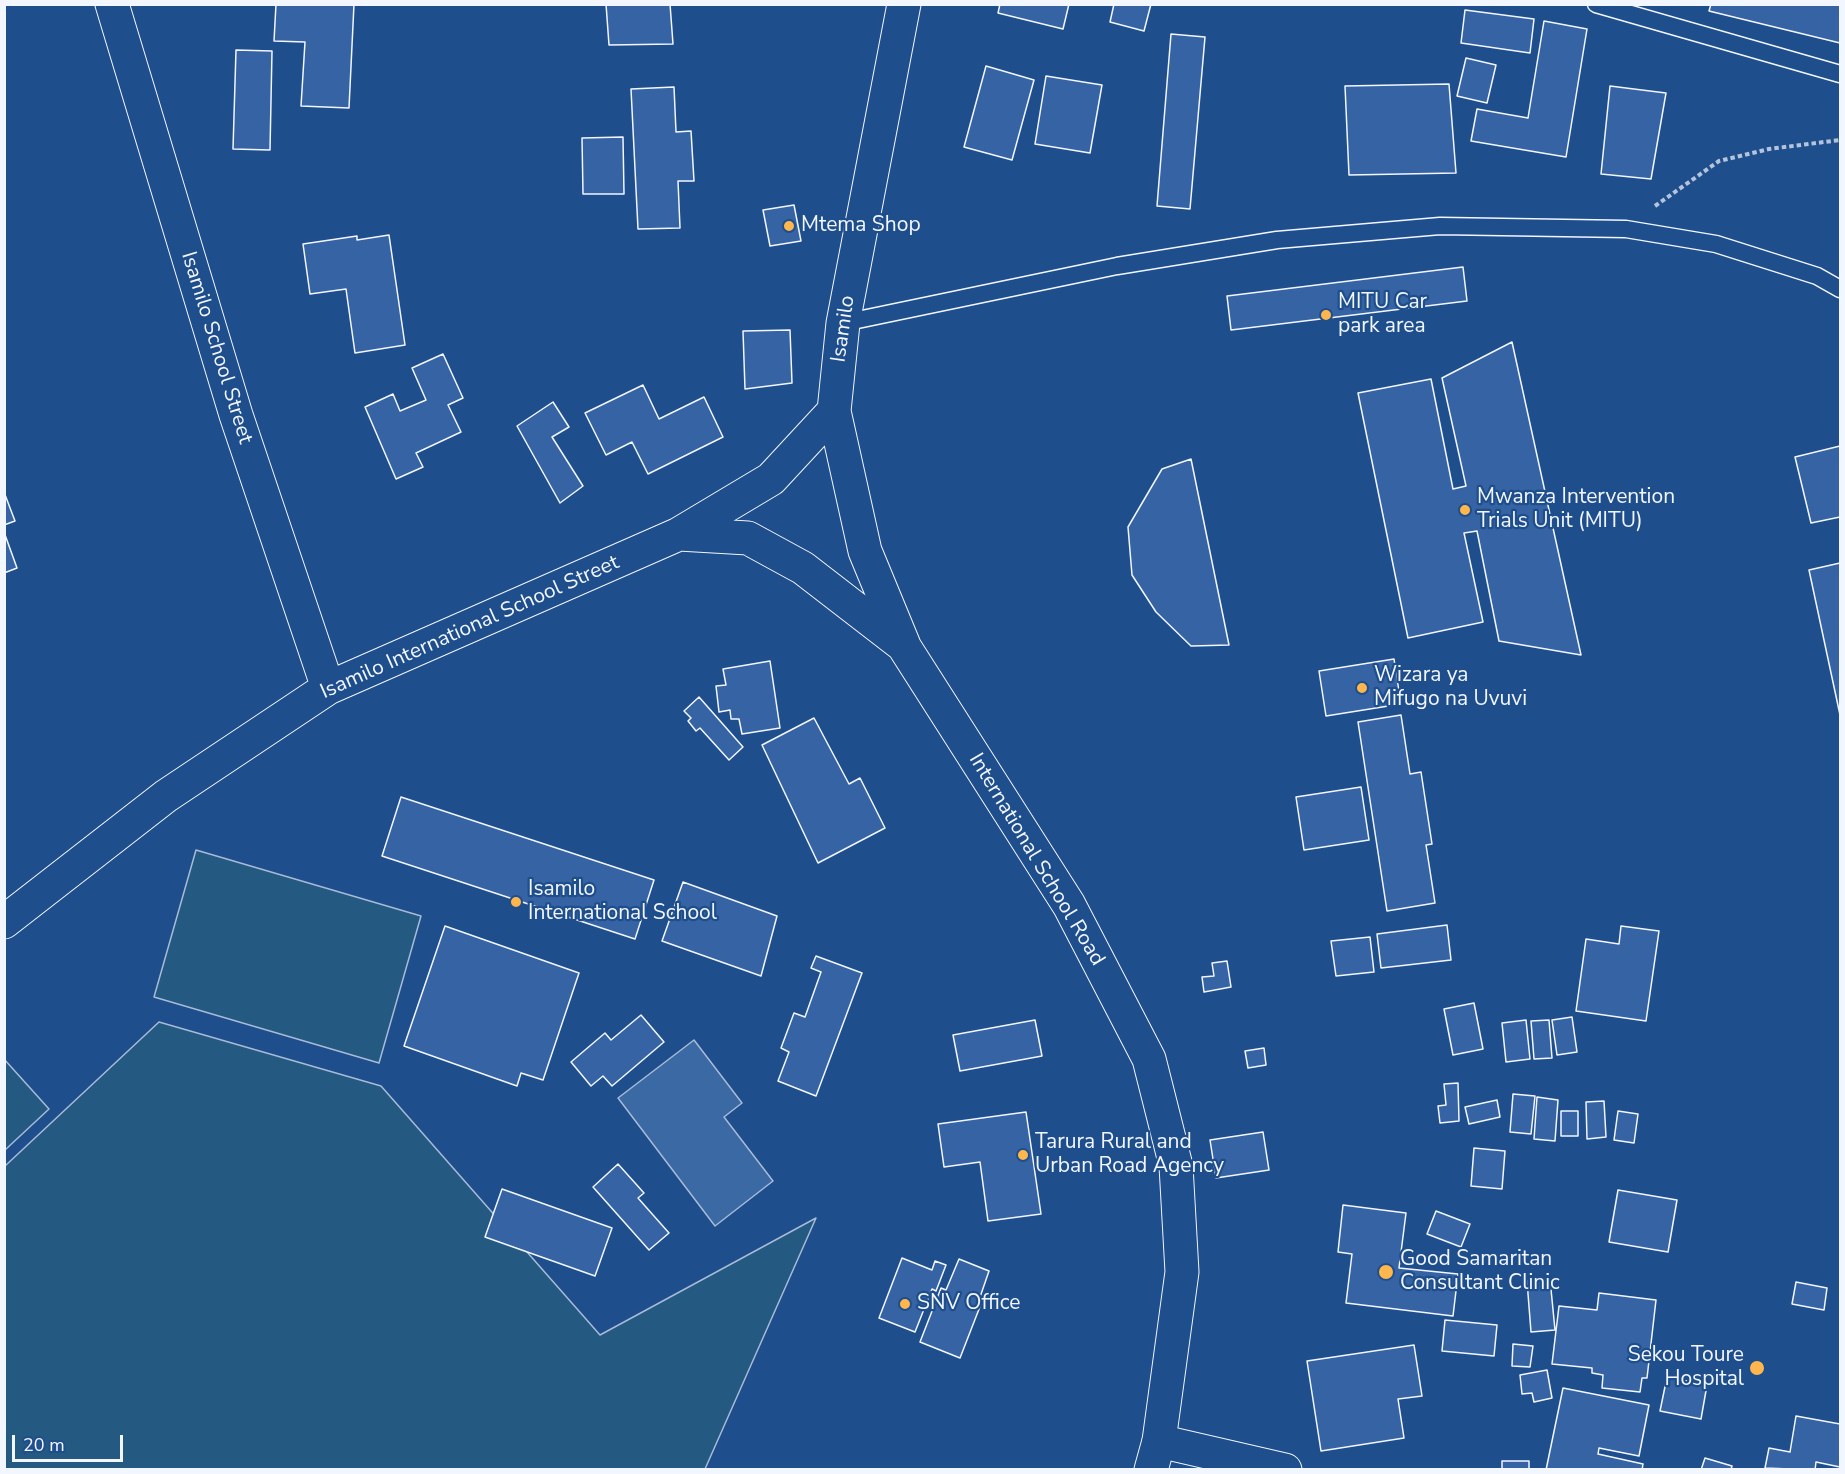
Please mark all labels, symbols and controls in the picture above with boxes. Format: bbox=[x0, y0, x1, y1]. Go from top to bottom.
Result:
place label: Mtema Shop bbox=[801, 213, 921, 239]
marker: Mtema Shop bbox=[782, 219, 796, 233]
street label: Isamilo School Street bbox=[175, 249, 257, 447]
place label: MITU Car park area bbox=[1338, 290, 1427, 340]
street label: Isamilo bbox=[827, 294, 861, 364]
marker: MITU Car park area bbox=[1319, 308, 1333, 322]
place label: Mwanza Intervention Trials Unit (MITU) bbox=[1477, 485, 1675, 535]
marker: Mwanza Intervention Trials Unit (MITU) bbox=[1458, 503, 1472, 517]
street label: Isamilo International School Street bbox=[317, 551, 623, 705]
place label: Wizara ya Mifugo na Uvuvi bbox=[1374, 663, 1527, 713]
marker: Wizara ya Mifugo na Uvuvi bbox=[1355, 681, 1369, 695]
street label: International School Road bbox=[963, 749, 1109, 971]
place label: Isamilo International School bbox=[528, 877, 717, 927]
marker: Isamilo International School bbox=[509, 895, 523, 909]
place label: Tarura Rural and Urban Road Agency bbox=[1035, 1130, 1224, 1180]
marker: Tarura Rural and Urban Road Agency bbox=[1016, 1148, 1030, 1162]
place label: Good Samaritan Consultant Clinic bbox=[1400, 1247, 1560, 1297]
marker: Good Samaritan Consultant Clinic bbox=[1377, 1263, 1395, 1281]
place label: SNV Office bbox=[917, 1291, 1021, 1317]
marker: SNV Office bbox=[898, 1297, 912, 1311]
place label: Sekou Toure Hospital bbox=[1628, 1343, 1744, 1393]
marker: Sekou Toure Hospital bbox=[1748, 1359, 1766, 1377]
scale bar bbox=[15, 1423, 126, 1461]
text: 20 m bbox=[23, 1433, 65, 1457]

